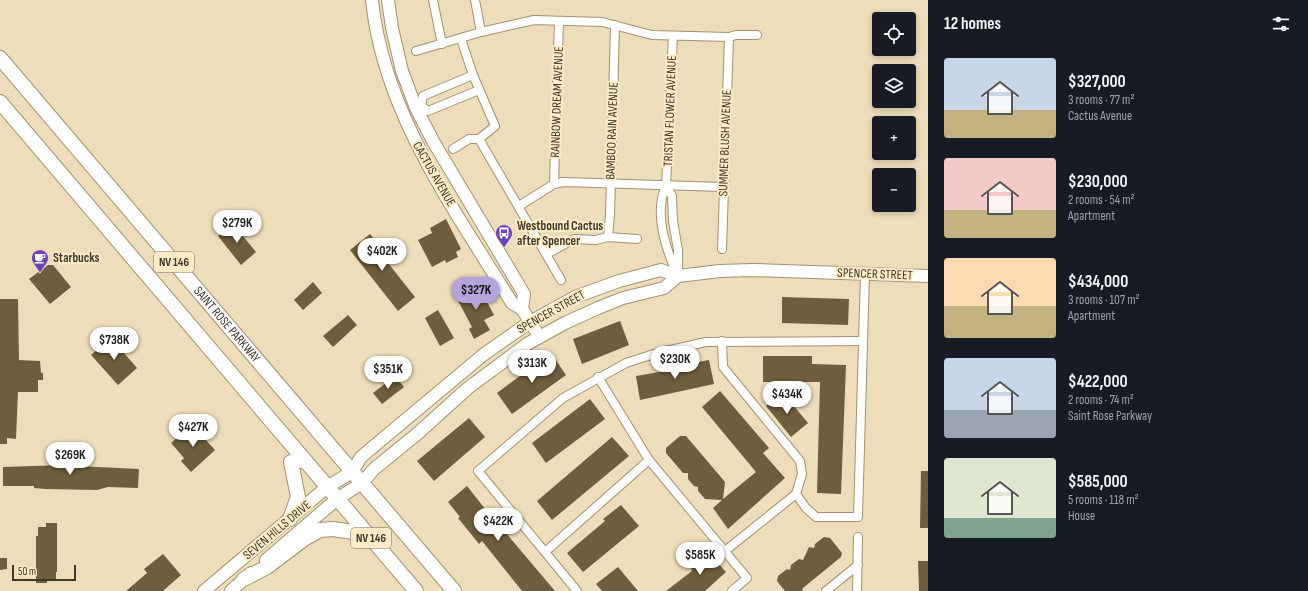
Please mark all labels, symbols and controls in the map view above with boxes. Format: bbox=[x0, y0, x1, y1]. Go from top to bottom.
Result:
map controls bbox=[872, 12, 916, 212]
button: locate bbox=[872, 12, 916, 56]
icon: filters bbox=[1270, 13, 1292, 35]
text: 12 homes bbox=[944, 14, 1001, 34]
street label: RAINBOW DREAM AVENUE bbox=[547, 46, 567, 158]
street label: TRISTAN FLOWER AVENUE bbox=[660, 55, 680, 167]
button: layers bbox=[872, 64, 916, 108]
text: $327,000 bbox=[1068, 72, 1126, 92]
icon: home bbox=[976, 74, 1024, 122]
street label: BAMBOO RAIN AVENUE bbox=[602, 82, 622, 180]
street label: SUMMER BLUSH AVENUE bbox=[715, 89, 735, 197]
text: 3 rooms · 77 m² bbox=[1068, 92, 1134, 108]
text: Cactus Avenue bbox=[1068, 108, 1132, 124]
button: + bbox=[872, 116, 916, 160]
street label: CACTUS AVENUE bbox=[409, 139, 459, 209]
button: − bbox=[872, 168, 916, 212]
text: $230,000 bbox=[1068, 172, 1128, 192]
icon: home bbox=[976, 174, 1024, 222]
text: 2 rooms · 54 m² bbox=[1068, 192, 1135, 208]
text: Apartment bbox=[1068, 208, 1115, 224]
pin: $279K bbox=[209, 210, 265, 244]
text: $279K bbox=[222, 215, 252, 231]
place label: Westbound Cactus after Spencer bbox=[517, 218, 603, 249]
bus stop icon: Westbound Cactus after Spencer bbox=[494, 223, 514, 248]
pin: $402K bbox=[354, 238, 410, 272]
text: $402K bbox=[367, 243, 398, 259]
cafe icon: Starbucks bbox=[30, 248, 50, 273]
place label: Starbucks bbox=[53, 250, 100, 266]
road number: NV 146 bbox=[154, 252, 194, 272]
street label: SPENCER STREET bbox=[837, 265, 913, 283]
text: $434,000 bbox=[1068, 272, 1128, 292]
icon: home bbox=[976, 274, 1024, 322]
pin: $327K bbox=[448, 277, 504, 311]
text: $327K bbox=[461, 282, 491, 298]
street label: SAINT ROSE PARKWAY bbox=[190, 283, 264, 366]
street label: SPENCER STREET bbox=[514, 287, 588, 337]
text: 3 rooms · 107 m² bbox=[1068, 292, 1140, 308]
text: Apartment bbox=[1068, 308, 1115, 324]
pin: $738K bbox=[86, 327, 142, 361]
text: $738K bbox=[99, 332, 129, 348]
pin: $230K bbox=[647, 346, 703, 380]
pin: $313K bbox=[504, 350, 560, 384]
text: $230K bbox=[660, 351, 690, 367]
text: $313K bbox=[517, 355, 547, 371]
pin: $351K bbox=[360, 356, 416, 390]
text: $351K bbox=[373, 361, 403, 377]
text: $422,000 bbox=[1068, 372, 1128, 392]
icon: home bbox=[976, 374, 1024, 422]
pin: $434K bbox=[759, 381, 815, 415]
text: $434K bbox=[771, 386, 803, 402]
text: 2 rooms · 74 m² bbox=[1068, 392, 1134, 408]
text: Saint Rose Parkway bbox=[1068, 408, 1152, 424]
pin: $427K bbox=[165, 414, 221, 448]
text: $427K bbox=[178, 419, 208, 435]
pin: $269K bbox=[42, 442, 98, 476]
text: $269K bbox=[55, 447, 85, 463]
text: $585,000 bbox=[1068, 472, 1128, 492]
icon: home bbox=[976, 474, 1024, 522]
text: 5 rooms · 118 m² bbox=[1068, 492, 1139, 508]
street label: SEVEN HILLS DRIVE bbox=[240, 497, 314, 563]
pin: $422K bbox=[470, 508, 526, 542]
text: House bbox=[1068, 508, 1095, 524]
text: $422K bbox=[483, 513, 513, 529]
road number: NV 146 bbox=[351, 528, 391, 548]
pin: $585K bbox=[672, 542, 728, 576]
text: $585K bbox=[685, 547, 715, 563]
scale bar bbox=[12, 563, 76, 582]
text: 50 m bbox=[18, 565, 36, 578]

